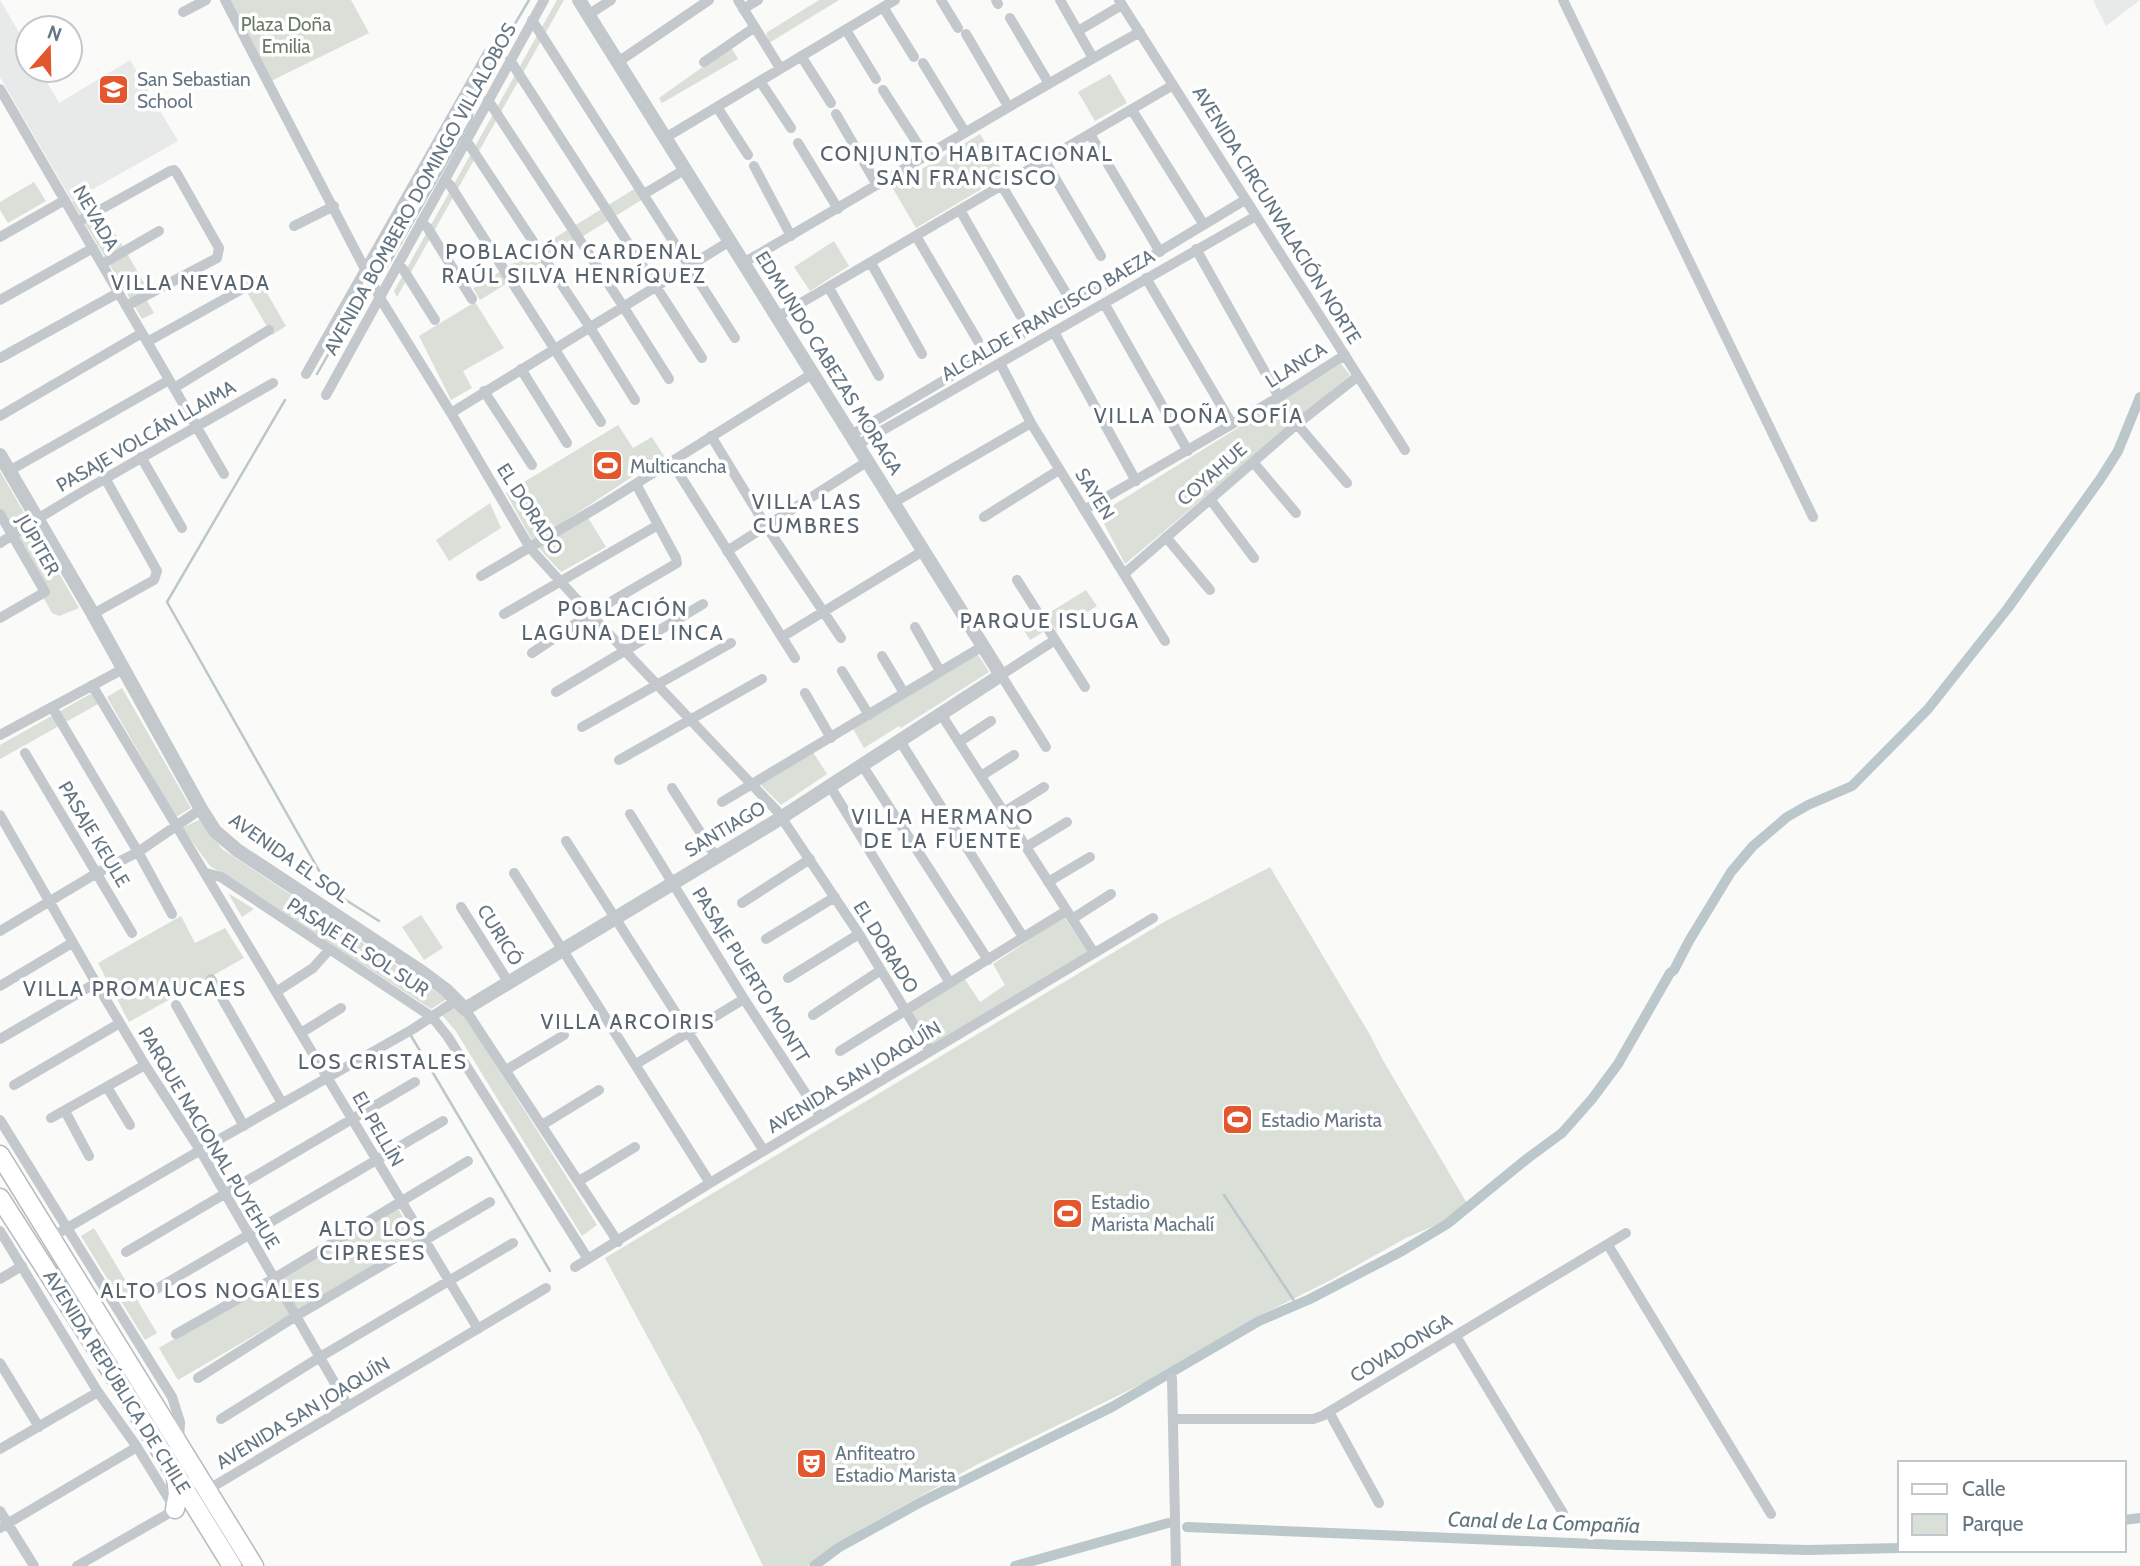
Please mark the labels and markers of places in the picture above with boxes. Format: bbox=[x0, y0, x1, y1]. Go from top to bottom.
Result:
place label: San Sebastian School bbox=[137, 68, 251, 113]
school or university icon: San Sebastian School bbox=[97, 73, 131, 107]
sports icon: Multicancha bbox=[590, 449, 624, 483]
place label: Multicancha bbox=[630, 455, 726, 478]
sports icon: Estadio Marista bbox=[1221, 1103, 1255, 1137]
place label: Estadio Marista bbox=[1261, 1109, 1382, 1132]
place label: Estadio Marista Machalí bbox=[1091, 1191, 1214, 1236]
sports icon: Estadio Marista Machalí bbox=[1051, 1196, 1085, 1230]
place label: Anfiteatro Estadio Marista bbox=[835, 1442, 956, 1487]
theatre icon: Anfiteatro Estadio Marista bbox=[795, 1447, 829, 1481]

